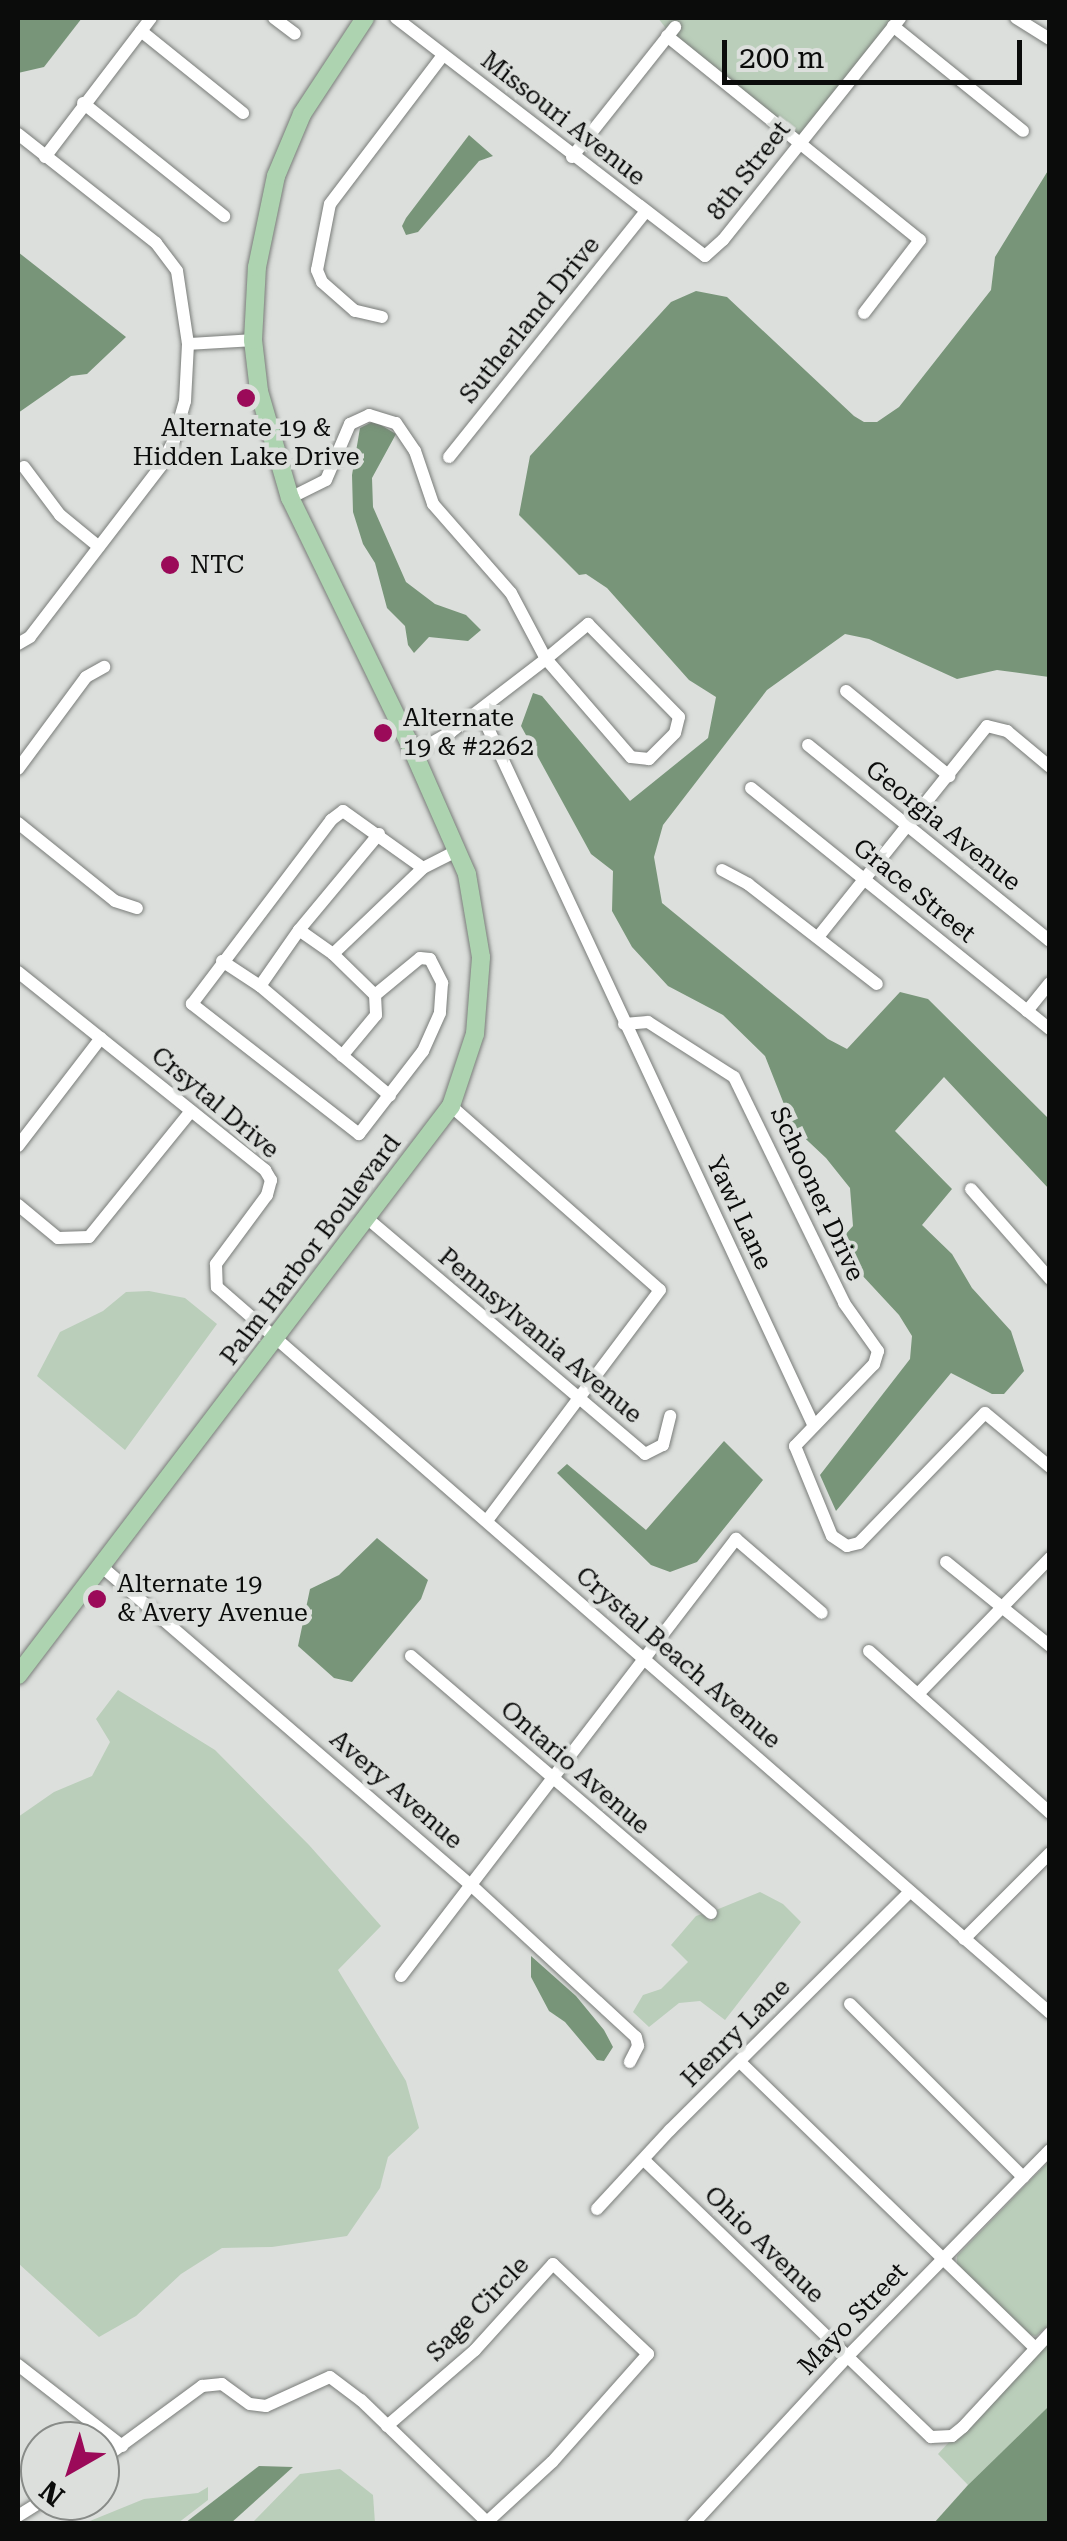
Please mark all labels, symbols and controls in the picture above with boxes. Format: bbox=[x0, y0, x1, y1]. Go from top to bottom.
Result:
scale bar bbox=[727, 20, 1027, 82]
text: 200 m bbox=[739, 40, 824, 75]
street label: Missouri Avenue bbox=[475, 45, 651, 193]
street label: 8th Street bbox=[701, 115, 797, 227]
street label: Sutherland Drive bbox=[454, 231, 606, 409]
marker: Alternate 19 & Hidden Lake Drive bbox=[235, 387, 257, 409]
place label: Alternate 19 & Hidden Lake Drive bbox=[133, 414, 359, 473]
place label: NTC bbox=[190, 550, 244, 580]
marker: NTC bbox=[159, 554, 181, 576]
place label: Alternate 19 & #2262 bbox=[403, 704, 534, 763]
marker: Alternate 19 & #2262 bbox=[372, 722, 394, 744]
street label: Georgia Avenue bbox=[859, 754, 1027, 898]
street label: Grace Street bbox=[847, 833, 981, 949]
street label: Crsytal Drive bbox=[145, 1041, 285, 1165]
street label: Schooner Drive bbox=[764, 1102, 870, 1286]
street label: Palm Harbor Boulevard bbox=[215, 1129, 407, 1371]
street label: Yawl Lane bbox=[700, 1151, 778, 1275]
street label: Pennsylvania Avenue bbox=[432, 1242, 648, 1430]
street label: Crystal Beach Avenue bbox=[569, 1561, 787, 1755]
place label: Alternate 19 & Avery Avenue bbox=[117, 1570, 308, 1629]
marker: Alternate 19 & Avery Avenue bbox=[86, 1588, 108, 1610]
street label: Ontario Avenue bbox=[494, 1695, 656, 1841]
street label: Avery Avenue bbox=[324, 1724, 468, 1856]
street label: Henry Lane bbox=[675, 1972, 797, 2094]
street label: Ohio Avenue bbox=[698, 2180, 830, 2310]
street label: Sage Circle bbox=[421, 2250, 535, 2368]
street label: Mayo Street bbox=[792, 2257, 914, 2381]
north arrow bbox=[20, 2421, 120, 2521]
text: N bbox=[33, 2474, 71, 2513]

